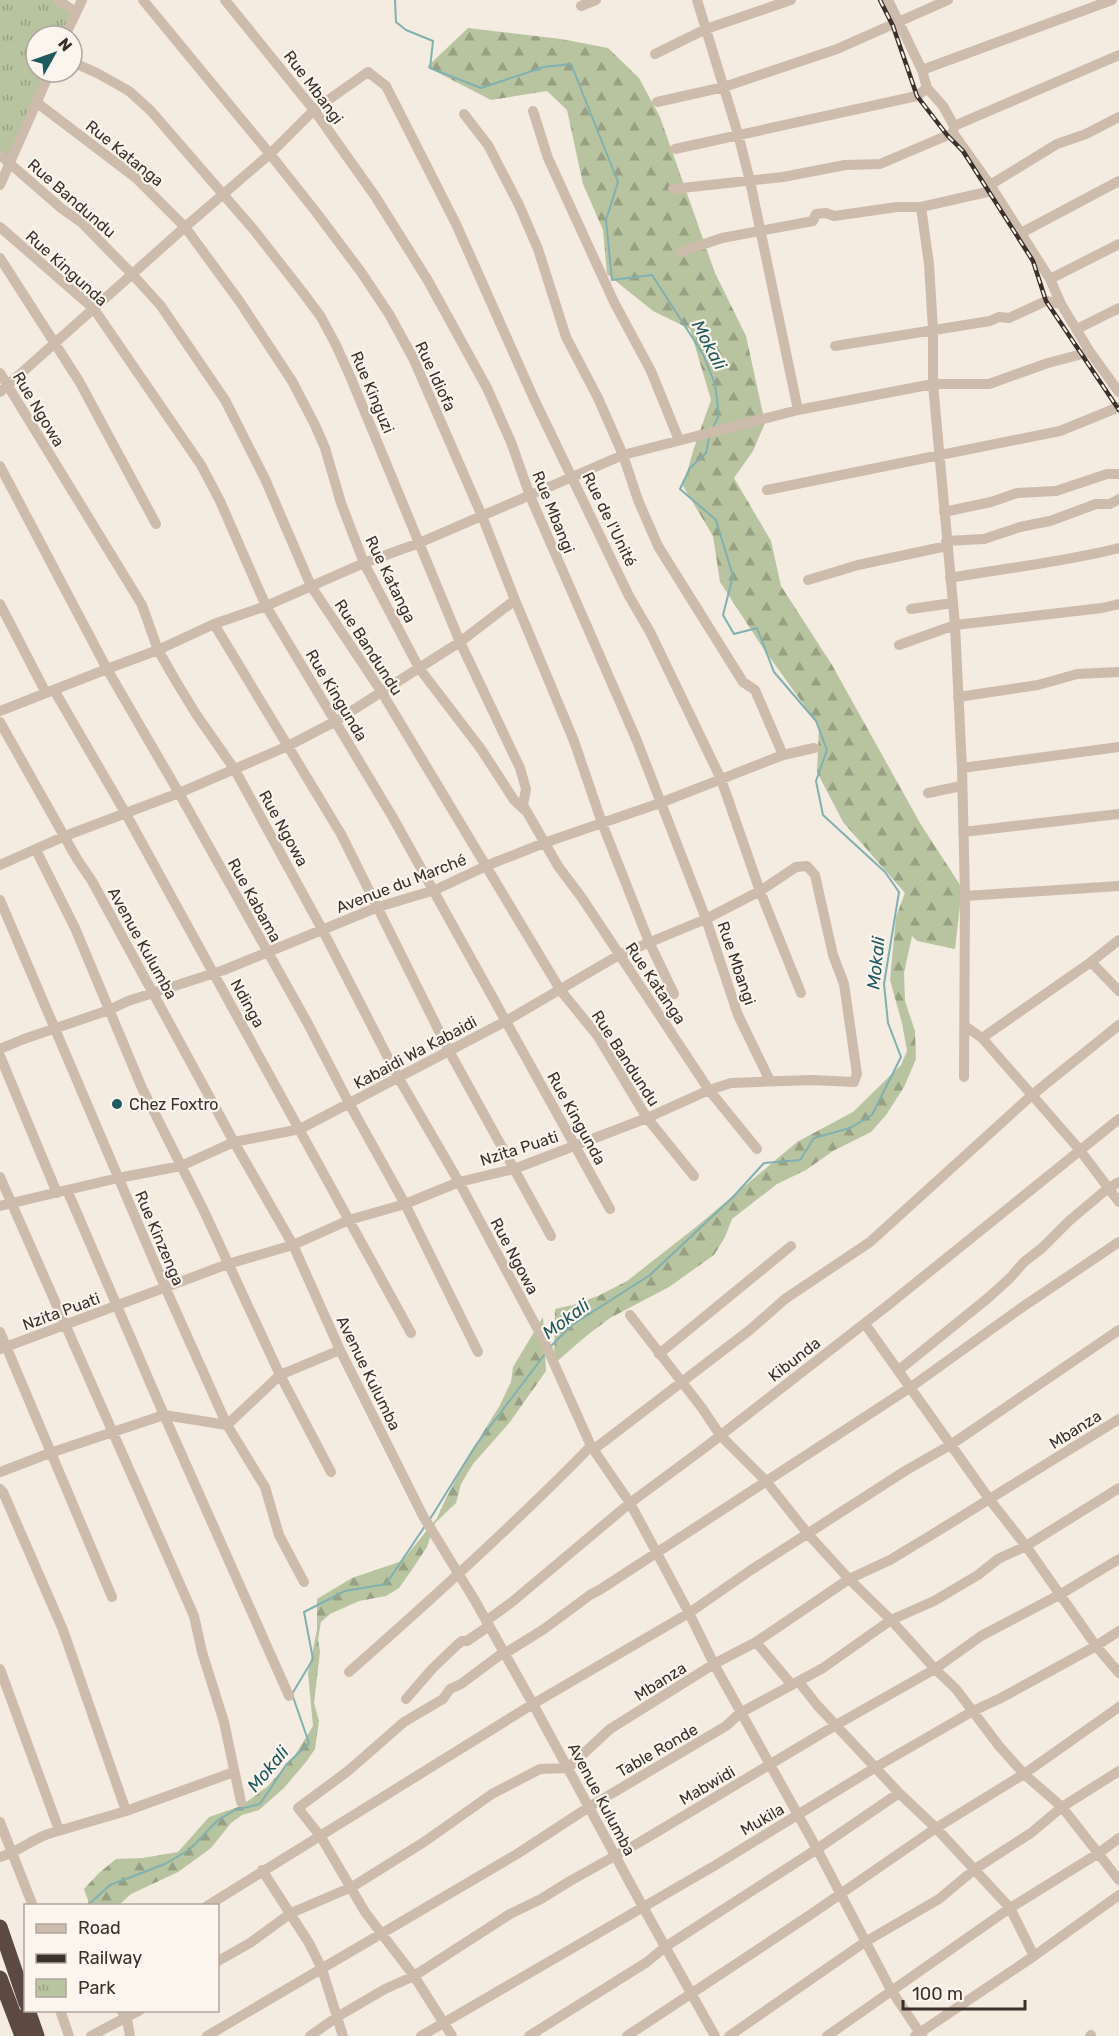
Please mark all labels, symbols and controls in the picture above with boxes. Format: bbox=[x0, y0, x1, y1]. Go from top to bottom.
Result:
north arrow bbox=[24, 24, 84, 84]
text: N bbox=[54, 34, 76, 55]
street label: Rue Mbangi bbox=[280, 47, 347, 128]
street label: Rue Katanga bbox=[82, 116, 167, 190]
street label: Rue Bandundu bbox=[24, 155, 119, 242]
street label: Rue Kingunda bbox=[22, 227, 111, 310]
water label: Mokali bbox=[687, 316, 732, 374]
street label: Rue Idiofa bbox=[411, 338, 460, 414]
street label: Rue Kinguzi bbox=[347, 348, 398, 436]
street label: Rue Ngowa bbox=[9, 368, 68, 450]
street label: Rue Mbangi bbox=[528, 468, 579, 556]
street label: Rue de l'Unité bbox=[578, 469, 641, 570]
street label: Rue Katanga bbox=[361, 533, 420, 626]
street label: Rue Bandundu bbox=[331, 596, 407, 699]
street label: Rue Kingunda bbox=[302, 646, 371, 744]
street label: Rue Ngowa bbox=[255, 787, 312, 870]
street label: Avenue du Marché bbox=[333, 850, 469, 917]
street label: Rue Kabama bbox=[224, 855, 285, 945]
street label: Avenue Kulumba bbox=[104, 884, 181, 1002]
street label: Rue Mbangi bbox=[713, 919, 760, 1007]
water label: Mokali bbox=[862, 935, 890, 991]
street label: Rue Katanga bbox=[621, 939, 690, 1028]
street label: Ndinga bbox=[227, 976, 269, 1031]
street label: Rue Bandundu bbox=[588, 1007, 664, 1110]
street label: Kabaidi Wa Kabaidi bbox=[350, 1012, 480, 1093]
street label: Rue Kingunda bbox=[543, 1068, 610, 1168]
place label: Chez Foxtro bbox=[129, 1095, 219, 1114]
marker: Chez Foxtro bbox=[110, 1097, 124, 1111]
street label: Nzita Puati bbox=[478, 1127, 561, 1170]
street label: Rue Kinzenga bbox=[131, 1188, 188, 1289]
street label: Rue Ngowa bbox=[486, 1215, 543, 1298]
street label: Nzita Puati bbox=[20, 1289, 102, 1334]
water label: Mokali bbox=[538, 1294, 594, 1344]
street label: Avenue Kulumba bbox=[333, 1313, 404, 1434]
street label: Kibunda bbox=[765, 1333, 824, 1386]
street label: Mbanza bbox=[1046, 1406, 1105, 1453]
street label: Mbanza bbox=[631, 1658, 690, 1705]
street label: Table Ronde bbox=[613, 1720, 701, 1781]
street label: Avenue Kulumba bbox=[564, 1740, 639, 1859]
water label: Mokali bbox=[242, 1741, 294, 1796]
street label: Mabwidi bbox=[676, 1762, 738, 1809]
street label: Mukila bbox=[737, 1799, 787, 1839]
legend bbox=[24, 1904, 219, 2012]
text: Road bbox=[78, 1917, 121, 1939]
text: Railway bbox=[78, 1947, 142, 1969]
scale bar bbox=[903, 1973, 1024, 2011]
text: Park bbox=[78, 1977, 116, 1999]
text: 100 m bbox=[912, 1983, 963, 2005]

